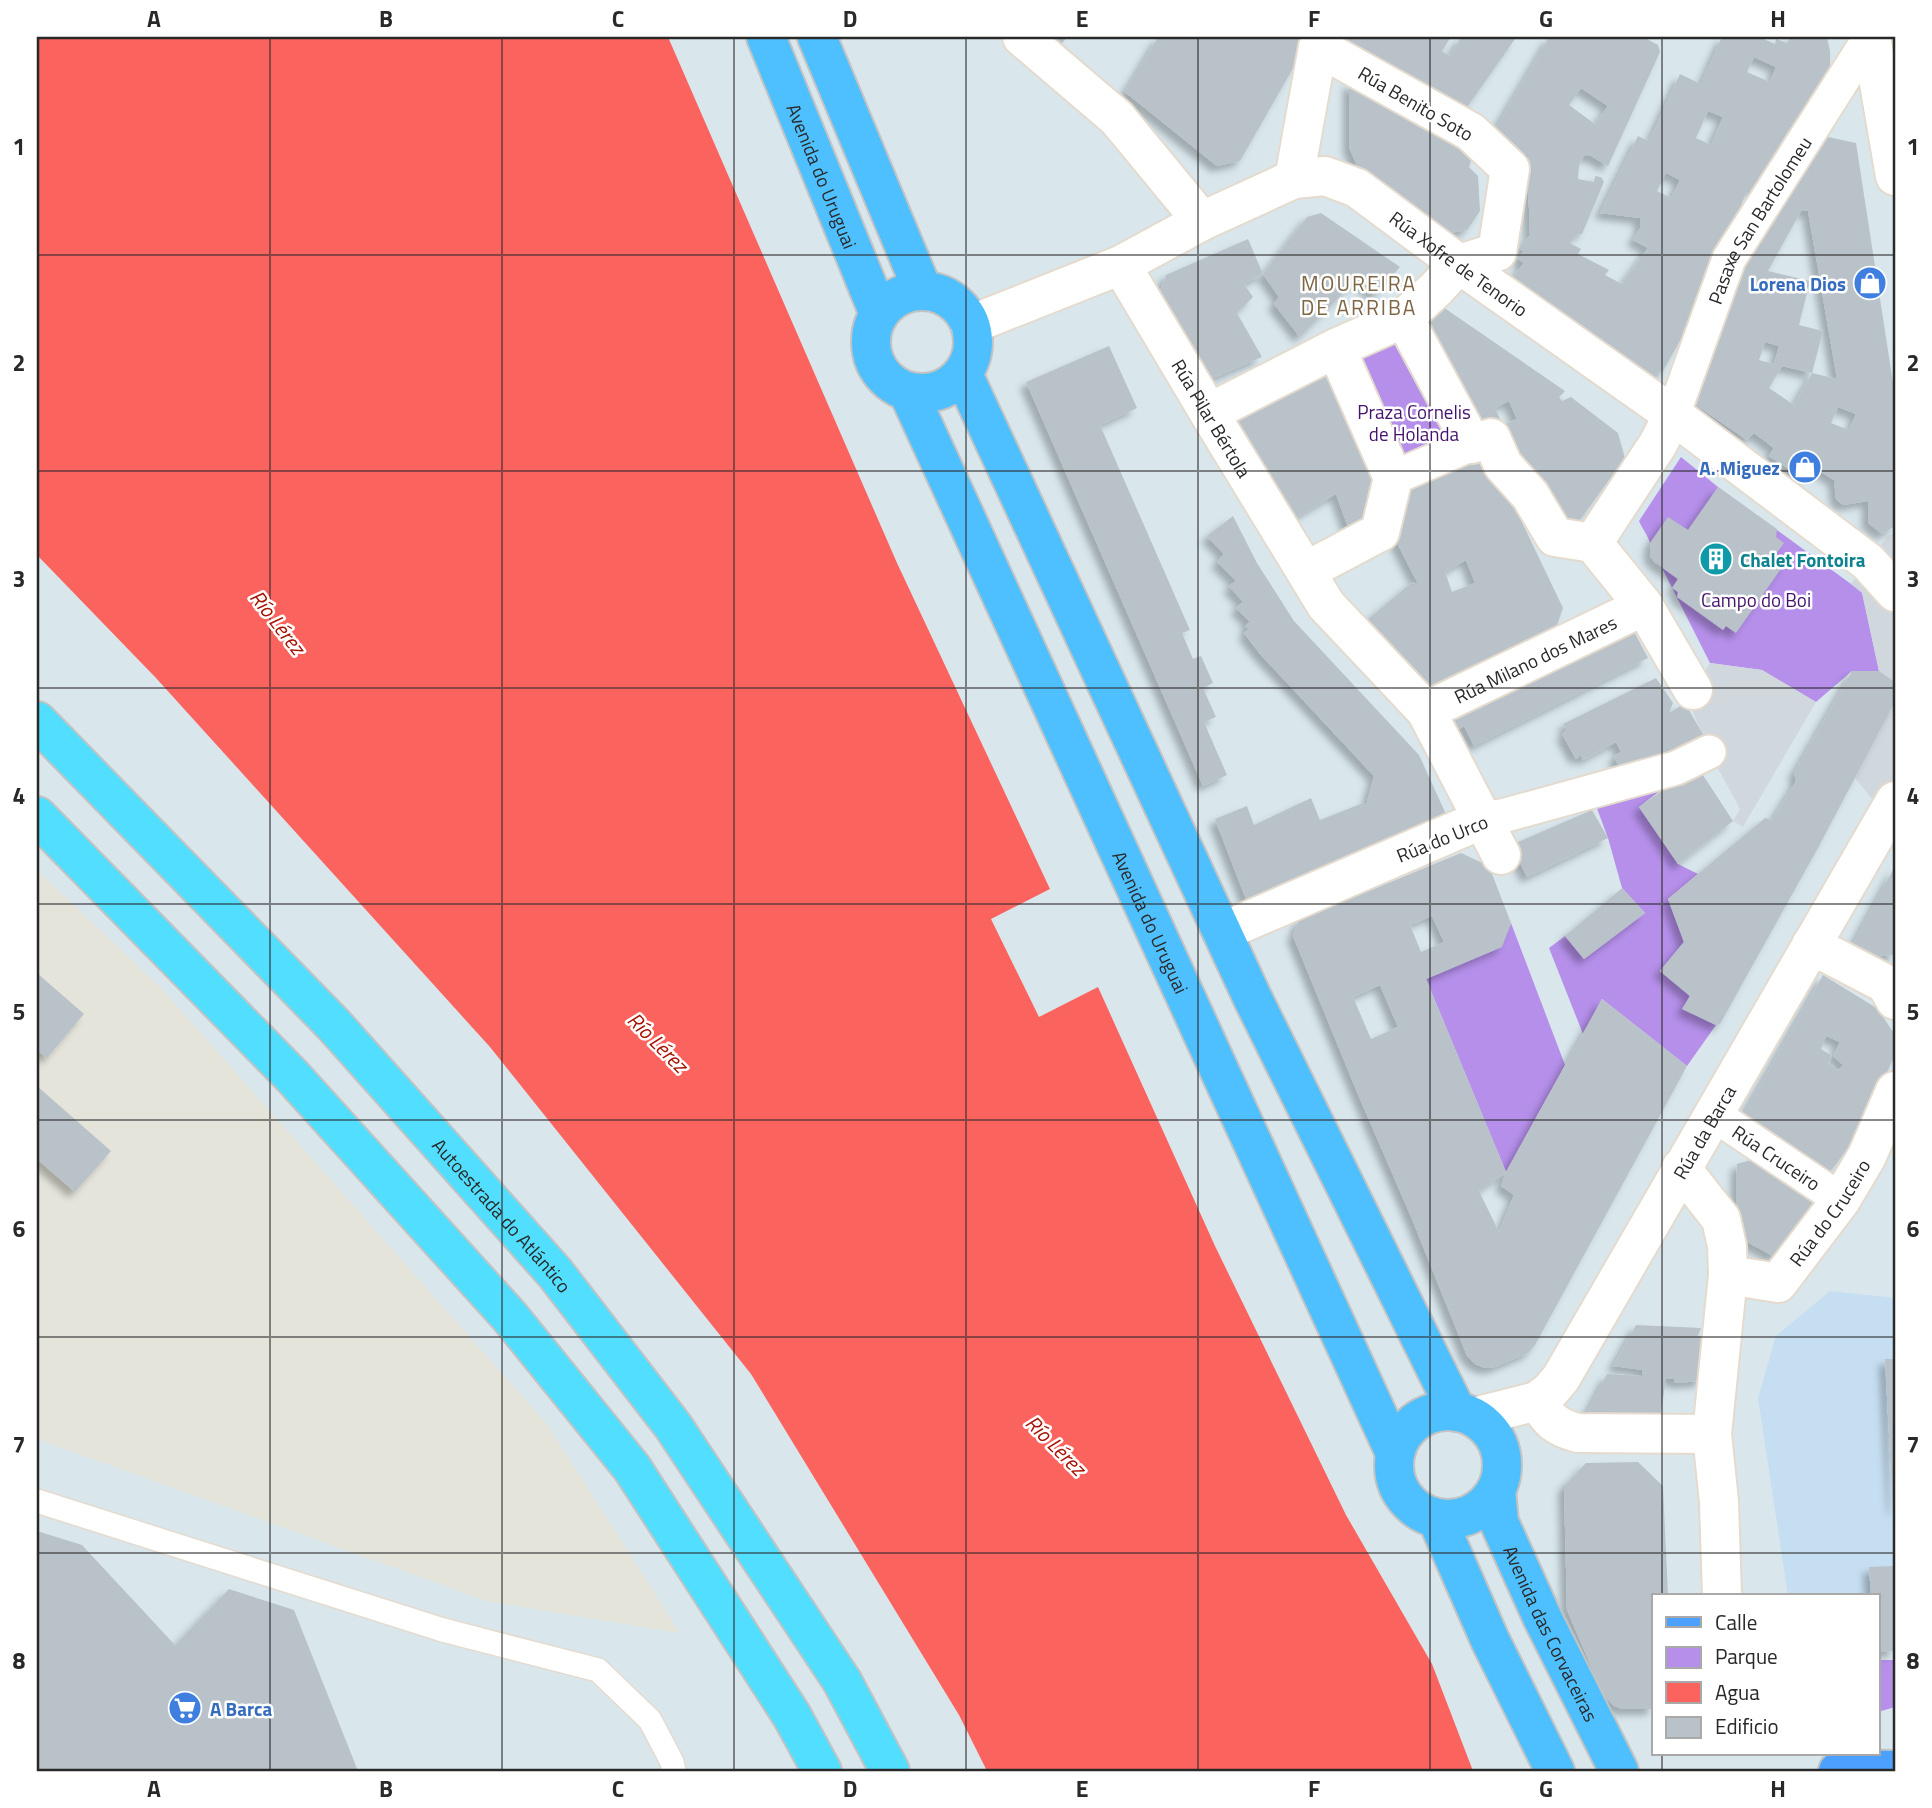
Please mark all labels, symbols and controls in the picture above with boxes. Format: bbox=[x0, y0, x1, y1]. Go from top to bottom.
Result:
text: A bbox=[147, 1, 161, 36]
text: B bbox=[379, 1, 393, 36]
text: C bbox=[612, 1, 624, 36]
text: D bbox=[843, 1, 857, 36]
text: E bbox=[1076, 1, 1088, 36]
text: F bbox=[1308, 1, 1320, 36]
text: G bbox=[1539, 1, 1553, 36]
text: H bbox=[1770, 1, 1786, 36]
street label: Rúa Benito Soto bbox=[1353, 58, 1479, 148]
street label: Avenida do Uruguai bbox=[780, 99, 865, 253]
text: 1 bbox=[13, 129, 25, 164]
text: 1 bbox=[1907, 129, 1919, 164]
street label: Pasaxe San Bartolomeu bbox=[1700, 130, 1818, 308]
street label: Rúa Xofre de Tenorio bbox=[1384, 203, 1535, 323]
shop icon: Lorena Dios bbox=[1851, 264, 1889, 302]
district label: MOUREIRA DE ARRIBA bbox=[1301, 267, 1417, 323]
place label: Lorena Dios bbox=[1750, 269, 1846, 298]
text: 2 bbox=[13, 345, 25, 380]
text: 2 bbox=[1907, 345, 1919, 380]
street label: Rúa Pilar Bértola bbox=[1165, 353, 1260, 483]
park label: Praza Cornelis de Holanda bbox=[1357, 397, 1471, 448]
shop icon: A. Miguez bbox=[1786, 448, 1824, 486]
place label: A. Miguez bbox=[1699, 453, 1780, 482]
building icon: Chalet Fontoira bbox=[1697, 540, 1735, 578]
place label: Chalet Fontoira bbox=[1740, 545, 1866, 574]
text: 3 bbox=[13, 561, 25, 596]
text: 3 bbox=[1907, 561, 1919, 596]
water label: Río Lérez bbox=[242, 583, 315, 663]
park label: Campo do Boi bbox=[1701, 585, 1811, 614]
street label: Rúa Milano dos Mares bbox=[1449, 607, 1621, 710]
text: 4 bbox=[13, 778, 25, 813]
text: 4 bbox=[1907, 778, 1919, 813]
street label: Rúa do Urco bbox=[1392, 806, 1492, 870]
street label: Avenida do Uruguai bbox=[1106, 846, 1197, 998]
text: 5 bbox=[13, 994, 25, 1029]
text: 5 bbox=[1907, 994, 1919, 1029]
water label: Río Lérez bbox=[620, 1004, 697, 1081]
street label: Rúa da Barca bbox=[1665, 1079, 1743, 1184]
street label: Rúa Cruceiro bbox=[1727, 1117, 1827, 1197]
street label: Autoestrada do Atlántico bbox=[426, 1131, 579, 1298]
street label: Rúa do Cruceiro bbox=[1781, 1153, 1877, 1272]
text: 6 bbox=[13, 1211, 26, 1246]
text: 6 bbox=[1907, 1211, 1920, 1246]
water label: Río Lérez bbox=[1018, 1407, 1095, 1484]
text: 7 bbox=[13, 1427, 25, 1462]
text: 7 bbox=[1907, 1427, 1919, 1462]
street label: Avenida das Corvaceiras bbox=[1497, 1540, 1606, 1726]
legend bbox=[1652, 1594, 1880, 1756]
text: Calle bbox=[1715, 1606, 1757, 1638]
text: Parque bbox=[1715, 1640, 1778, 1672]
text: 8 bbox=[13, 1643, 26, 1678]
text: 8 bbox=[1907, 1643, 1920, 1678]
text: Agua bbox=[1715, 1676, 1760, 1708]
supermarket icon: A Barca bbox=[166, 1689, 204, 1727]
place label: A Barca bbox=[210, 1694, 272, 1723]
text: Edificio bbox=[1715, 1710, 1779, 1742]
text: A bbox=[147, 1771, 161, 1806]
text: B bbox=[379, 1771, 393, 1806]
text: C bbox=[612, 1771, 624, 1806]
text: D bbox=[843, 1771, 857, 1806]
text: E bbox=[1076, 1771, 1088, 1806]
text: F bbox=[1308, 1771, 1320, 1806]
text: G bbox=[1539, 1771, 1553, 1806]
text: H bbox=[1770, 1771, 1786, 1806]

